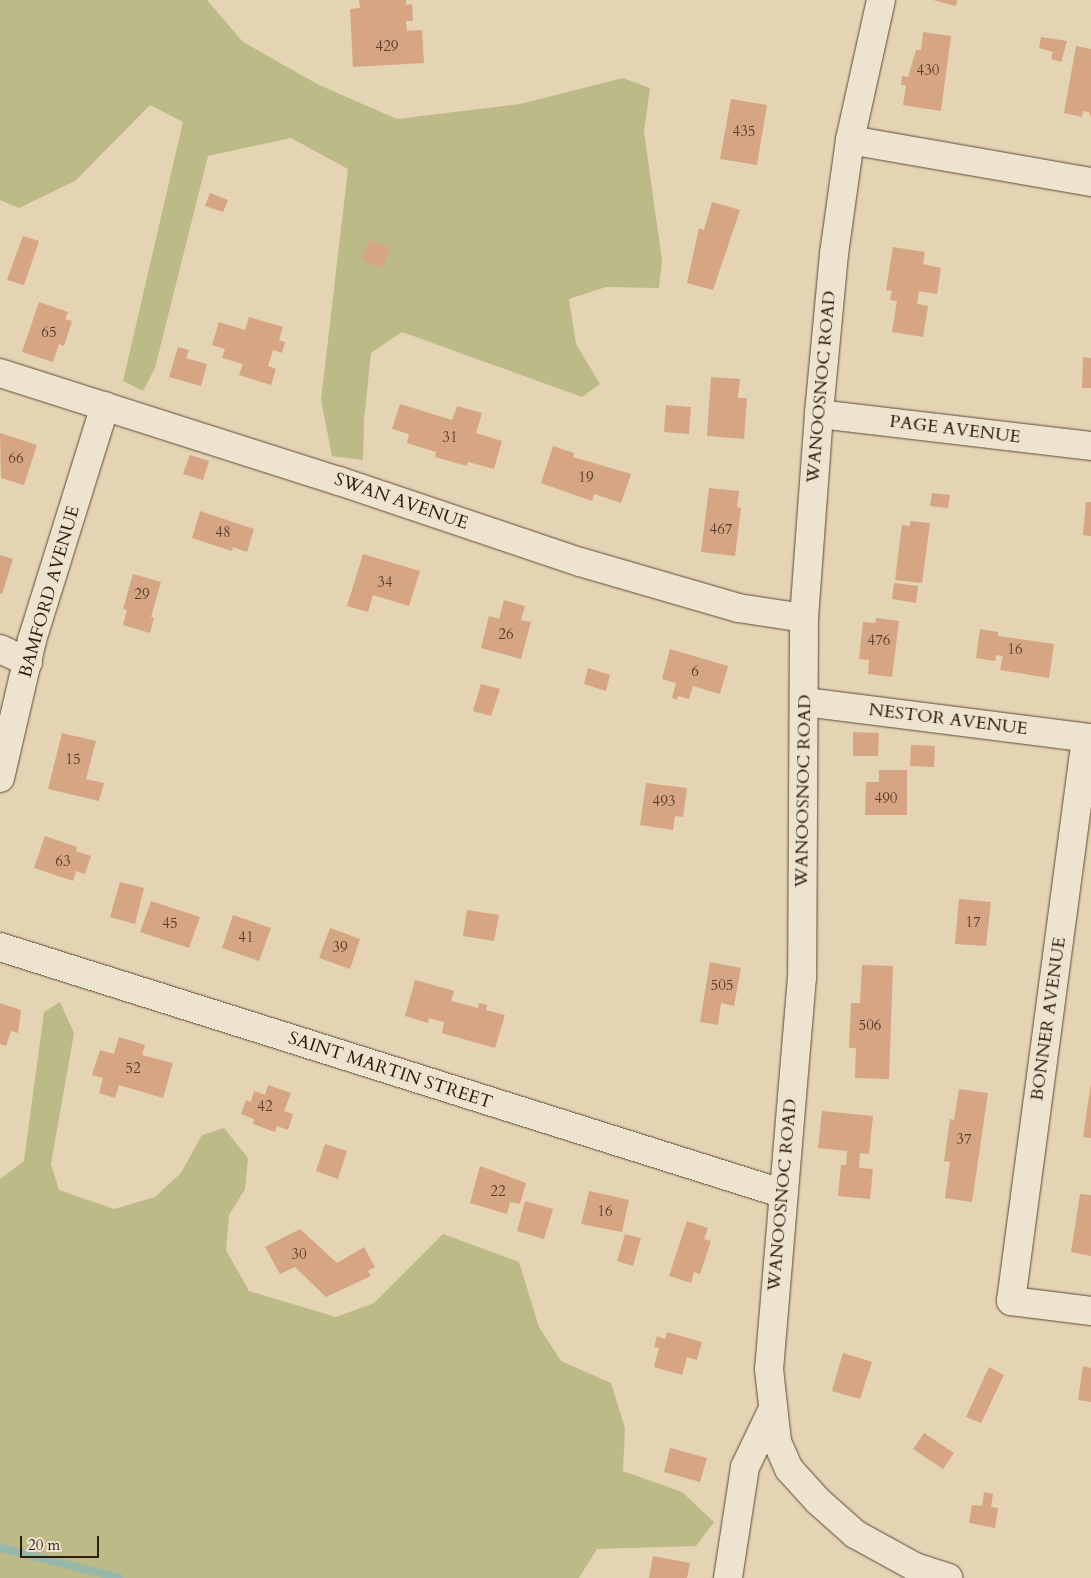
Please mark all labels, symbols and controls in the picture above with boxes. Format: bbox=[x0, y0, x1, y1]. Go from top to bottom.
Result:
house number: 429 bbox=[375, 38, 399, 56]
house number: 430 bbox=[916, 62, 940, 80]
house number: 435 bbox=[732, 123, 756, 141]
street label: WANOOSNOC ROAD bbox=[803, 290, 841, 484]
house number: 65 bbox=[41, 324, 57, 342]
street label: PAGE AVENUE bbox=[888, 411, 1022, 449]
house number: 31 bbox=[442, 429, 458, 447]
house number: 66 bbox=[8, 450, 24, 468]
street label: SWAN AVENUE bbox=[331, 469, 471, 535]
house number: 19 bbox=[578, 469, 594, 487]
street label: BAMFORD AVENUE bbox=[15, 503, 85, 681]
house number: 467 bbox=[709, 521, 733, 539]
house number: 48 bbox=[215, 524, 231, 542]
house number: 34 bbox=[377, 574, 393, 592]
house number: 29 bbox=[134, 586, 150, 604]
house number: 26 bbox=[498, 626, 514, 644]
house number: 476 bbox=[867, 632, 891, 650]
house number: 16 bbox=[1007, 641, 1023, 659]
house number: 6 bbox=[691, 663, 699, 681]
street label: WANOOSNOC ROAD bbox=[792, 694, 816, 888]
street label: NESTOR AVENUE bbox=[867, 700, 1029, 740]
house number: 15 bbox=[65, 751, 81, 769]
house number: 490 bbox=[874, 790, 898, 808]
house number: 493 bbox=[652, 793, 676, 811]
house number: 63 bbox=[55, 853, 71, 871]
house number: 17 bbox=[965, 914, 981, 932]
house number: 45 bbox=[162, 915, 178, 933]
house number: 41 bbox=[238, 929, 254, 947]
street label: BONNER AVENUE bbox=[1027, 936, 1071, 1102]
house number: 39 bbox=[332, 939, 348, 957]
house number: 505 bbox=[710, 977, 734, 995]
house number: 506 bbox=[858, 1017, 882, 1035]
street label: SAINT MARTIN STREET bbox=[285, 1028, 495, 1114]
house number: 52 bbox=[125, 1060, 141, 1078]
house number: 42 bbox=[257, 1098, 273, 1116]
street label: WANOOSNOC ROAD bbox=[764, 1098, 802, 1292]
house number: 37 bbox=[956, 1131, 972, 1149]
house number: 22 bbox=[490, 1183, 506, 1201]
house number: 16 bbox=[597, 1203, 613, 1221]
house number: 30 bbox=[291, 1246, 307, 1264]
scale bar bbox=[22, 1526, 101, 1558]
text: 20 m bbox=[28, 1535, 60, 1555]

